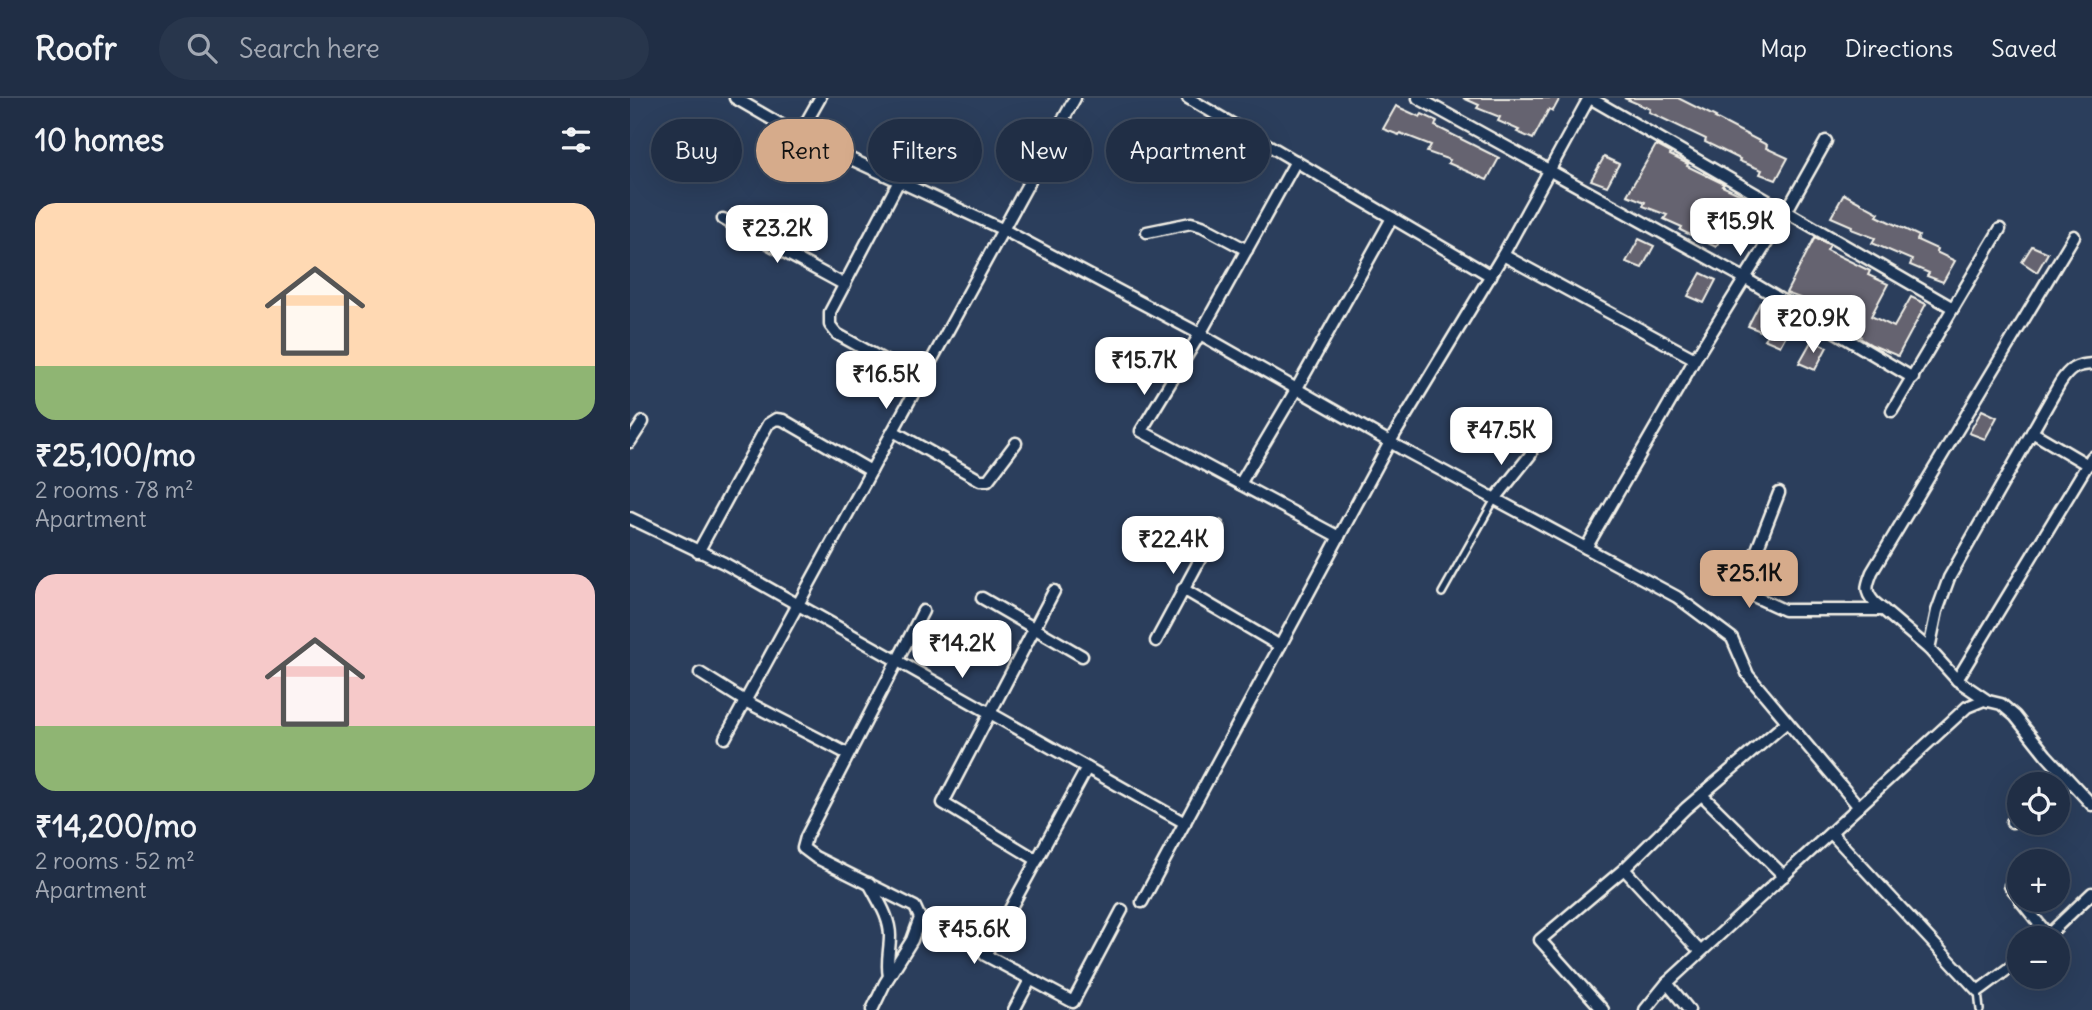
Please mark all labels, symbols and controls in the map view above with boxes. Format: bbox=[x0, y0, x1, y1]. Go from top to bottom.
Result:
search box bbox=[159, 17, 649, 80]
text: Roofr bbox=[35, 27, 117, 69]
icon: search bbox=[183, 29, 221, 67]
text: Search here bbox=[239, 32, 380, 65]
text: Map bbox=[1760, 33, 1807, 63]
text: Directions bbox=[1845, 33, 1953, 63]
text: Saved bbox=[1991, 33, 2057, 63]
chip: Buy bbox=[651, 119, 742, 182]
chip: Rent bbox=[756, 119, 854, 182]
chip: Filters bbox=[868, 119, 982, 182]
chip: New bbox=[996, 119, 1092, 182]
chip: Apartment bbox=[1106, 119, 1270, 182]
text: 10 homes bbox=[35, 121, 164, 159]
icon: filters bbox=[557, 121, 595, 159]
pin: ₹15.9K bbox=[1683, 198, 1797, 258]
pin: ₹23.2K bbox=[720, 206, 834, 265]
text: ₹15.9K bbox=[1706, 206, 1774, 235]
text: ₹23.2K bbox=[742, 213, 812, 242]
icon: home bbox=[252, 248, 378, 374]
pin: ₹20.9K bbox=[1756, 296, 1870, 355]
text: ₹20.9K bbox=[1776, 303, 1850, 332]
pin: ₹15.7K bbox=[1087, 338, 1201, 397]
text: ₹15.7K bbox=[1111, 345, 1177, 374]
pin: ₹16.5K bbox=[829, 352, 943, 411]
text: ₹16.5K bbox=[852, 359, 920, 388]
pin: ₹47.5K bbox=[1444, 408, 1558, 467]
text: ₹47.5K bbox=[1466, 415, 1536, 444]
text: ₹25,100/mo bbox=[35, 436, 196, 474]
text: 2 rooms · 78 m² bbox=[35, 475, 194, 504]
text: Apartment bbox=[35, 504, 147, 533]
pin: ₹22.4K bbox=[1116, 517, 1230, 576]
text: ₹22.4K bbox=[1138, 524, 1208, 553]
pin: ₹25.1K bbox=[1692, 550, 1806, 610]
text: ₹25.1K bbox=[1716, 558, 1782, 587]
icon: home bbox=[252, 619, 378, 745]
pin: ₹14.2K bbox=[905, 620, 1019, 680]
text: ₹14.2K bbox=[928, 628, 996, 657]
map controls bbox=[2007, 772, 2070, 989]
button: locate bbox=[2007, 772, 2070, 835]
text: ₹14,200/mo bbox=[35, 807, 197, 845]
text: 2 rooms · 52 m² bbox=[35, 846, 195, 875]
button: + bbox=[2007, 849, 2070, 912]
text: Apartment bbox=[35, 875, 147, 904]
pin: ₹45.6K bbox=[917, 906, 1031, 966]
text: ₹45.6K bbox=[938, 914, 1010, 943]
button: − bbox=[2007, 926, 2070, 989]

